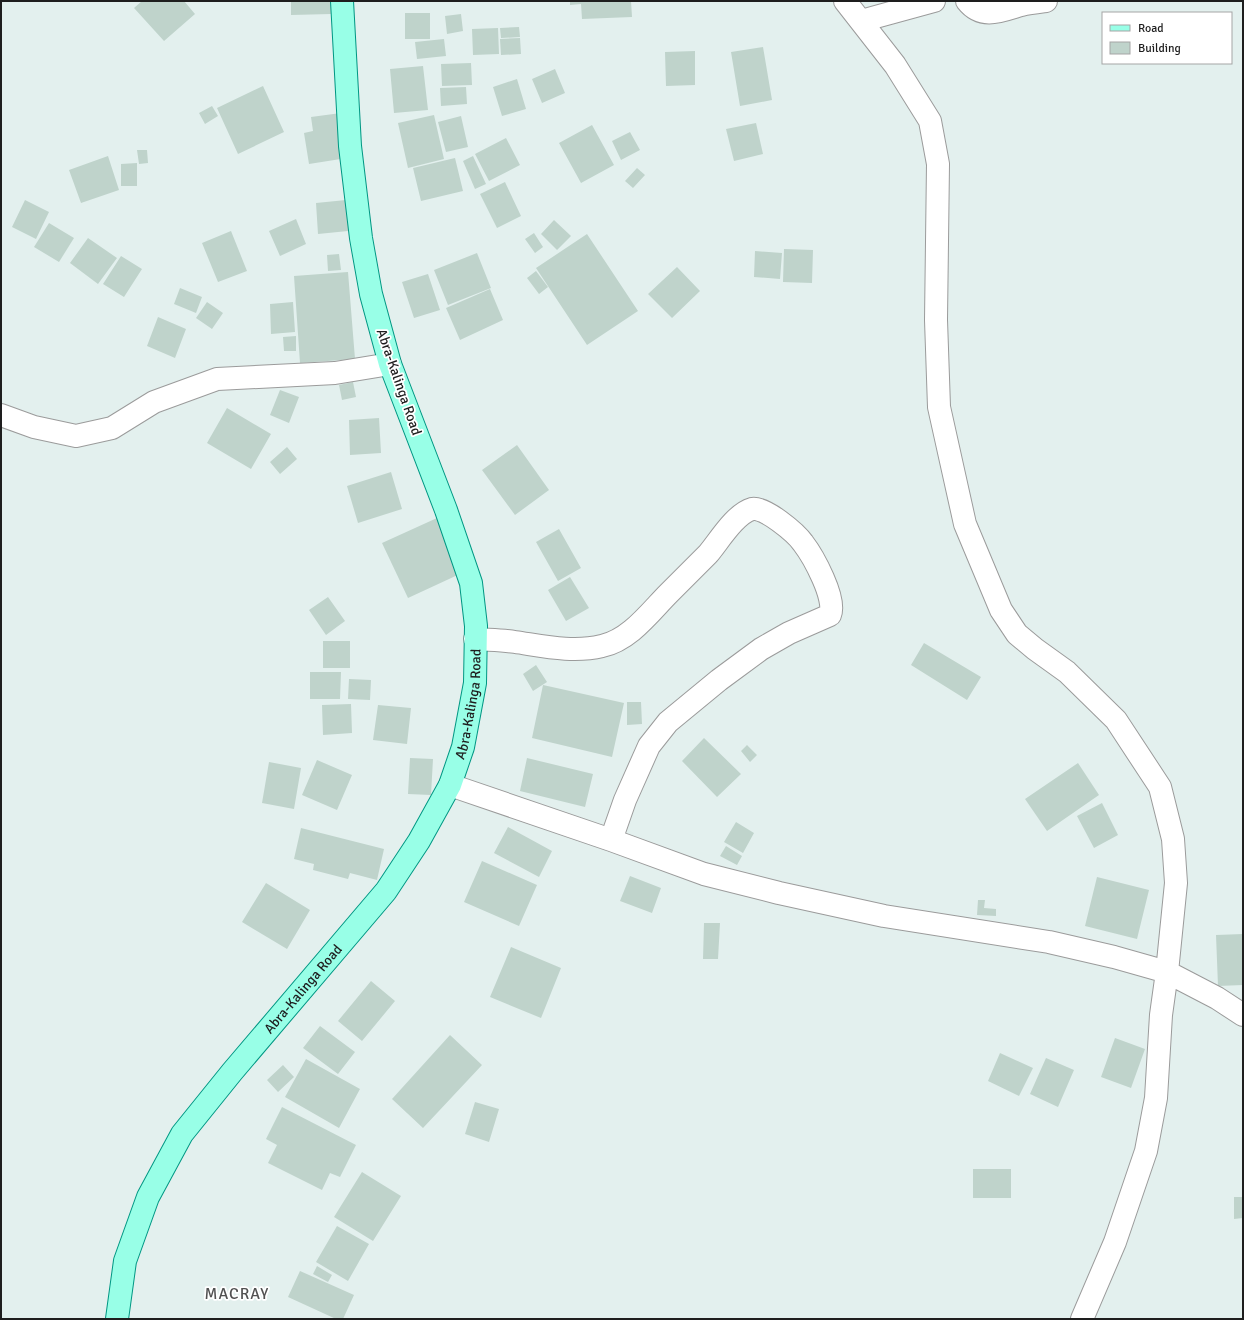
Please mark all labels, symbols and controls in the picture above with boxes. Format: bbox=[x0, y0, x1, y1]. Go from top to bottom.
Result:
legend bbox=[1102, 12, 1232, 64]
text: Road bbox=[1138, 21, 1164, 36]
text: Building bbox=[1138, 41, 1181, 56]
street label: Abra-Kalinga Road bbox=[373, 327, 425, 437]
street label: Abra-Kalinga Road bbox=[451, 649, 484, 761]
street label: Abra-Kalinga Road bbox=[260, 941, 345, 1037]
district label: MACRAY bbox=[205, 1284, 269, 1304]

